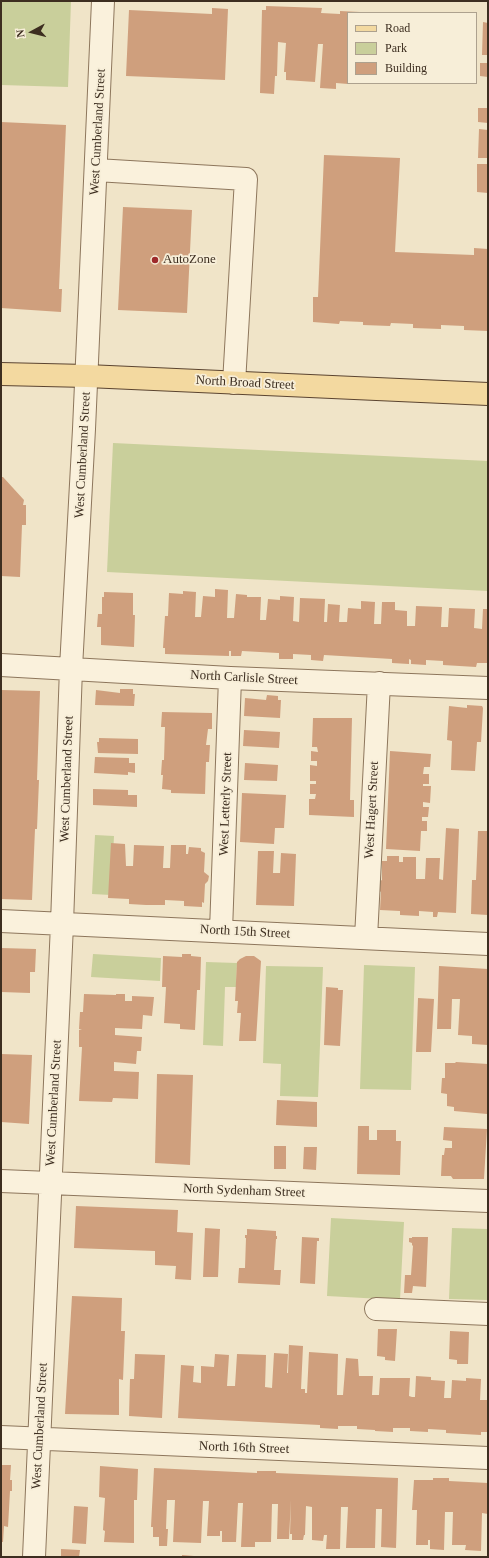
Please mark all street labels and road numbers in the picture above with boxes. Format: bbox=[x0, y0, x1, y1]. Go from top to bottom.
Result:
street label: West Cumberland Street bbox=[87, 68, 109, 196]
street label: North Broad Street bbox=[195, 373, 295, 393]
street label: West Cumberland Street bbox=[72, 391, 94, 519]
street label: North Carlisle Street bbox=[190, 667, 298, 689]
street label: West Cumberland Street bbox=[57, 715, 77, 843]
street label: West Letterly Street bbox=[216, 752, 236, 856]
street label: West Hagert Street bbox=[362, 761, 382, 859]
street label: North 15th Street bbox=[200, 922, 290, 942]
street label: West Cumberland Street bbox=[43, 1039, 65, 1167]
street label: North Sydenham Street bbox=[183, 1181, 305, 1201]
street label: West Cumberland Street bbox=[29, 1362, 51, 1490]
street label: North 16th Street bbox=[199, 1439, 289, 1457]

